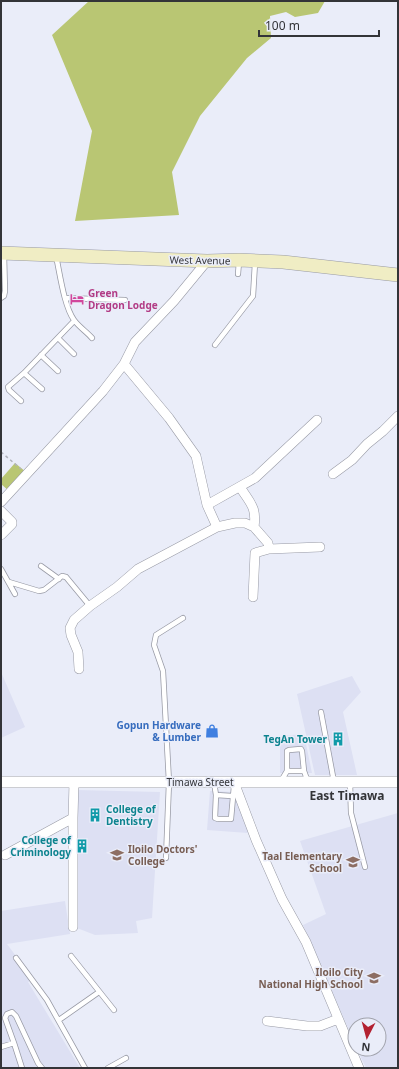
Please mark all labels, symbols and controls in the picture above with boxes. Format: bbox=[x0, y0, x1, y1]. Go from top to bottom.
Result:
scale bar bbox=[259, 12, 379, 38]
text: 100 m bbox=[265, 17, 300, 34]
street label: West Avenue bbox=[169, 252, 231, 268]
place label: Green Dragon Lodge bbox=[88, 286, 158, 312]
hotel icon: Green Dragon Lodge bbox=[69, 291, 85, 307]
place label: Gopun Hardware & Lumber bbox=[117, 718, 202, 744]
shop icon: Gopun Hardware & Lumber bbox=[204, 723, 220, 739]
building icon: TegAn Tower bbox=[330, 731, 346, 747]
place label: TegAn Tower bbox=[264, 732, 328, 746]
street label: Timawa Street bbox=[166, 775, 234, 789]
district label: East Timawa bbox=[309, 787, 385, 804]
place label: College of Dentistry bbox=[106, 802, 157, 828]
building icon: College of Dentistry bbox=[87, 807, 103, 823]
place label: College of Criminology bbox=[10, 833, 72, 859]
building icon: College of Criminology bbox=[74, 838, 90, 854]
place label: Iloilo Doctors' College bbox=[128, 842, 198, 868]
school or university icon: Iloilo Doctors' College bbox=[109, 847, 125, 863]
place label: Taal Elementary School bbox=[262, 849, 342, 875]
school or university icon: Taal Elementary School bbox=[345, 854, 361, 870]
place label: Iloilo City National High School bbox=[259, 965, 363, 991]
school or university icon: Iloilo City National High School bbox=[366, 970, 382, 986]
north arrow bbox=[347, 1017, 387, 1057]
text: N bbox=[361, 1040, 371, 1055]

